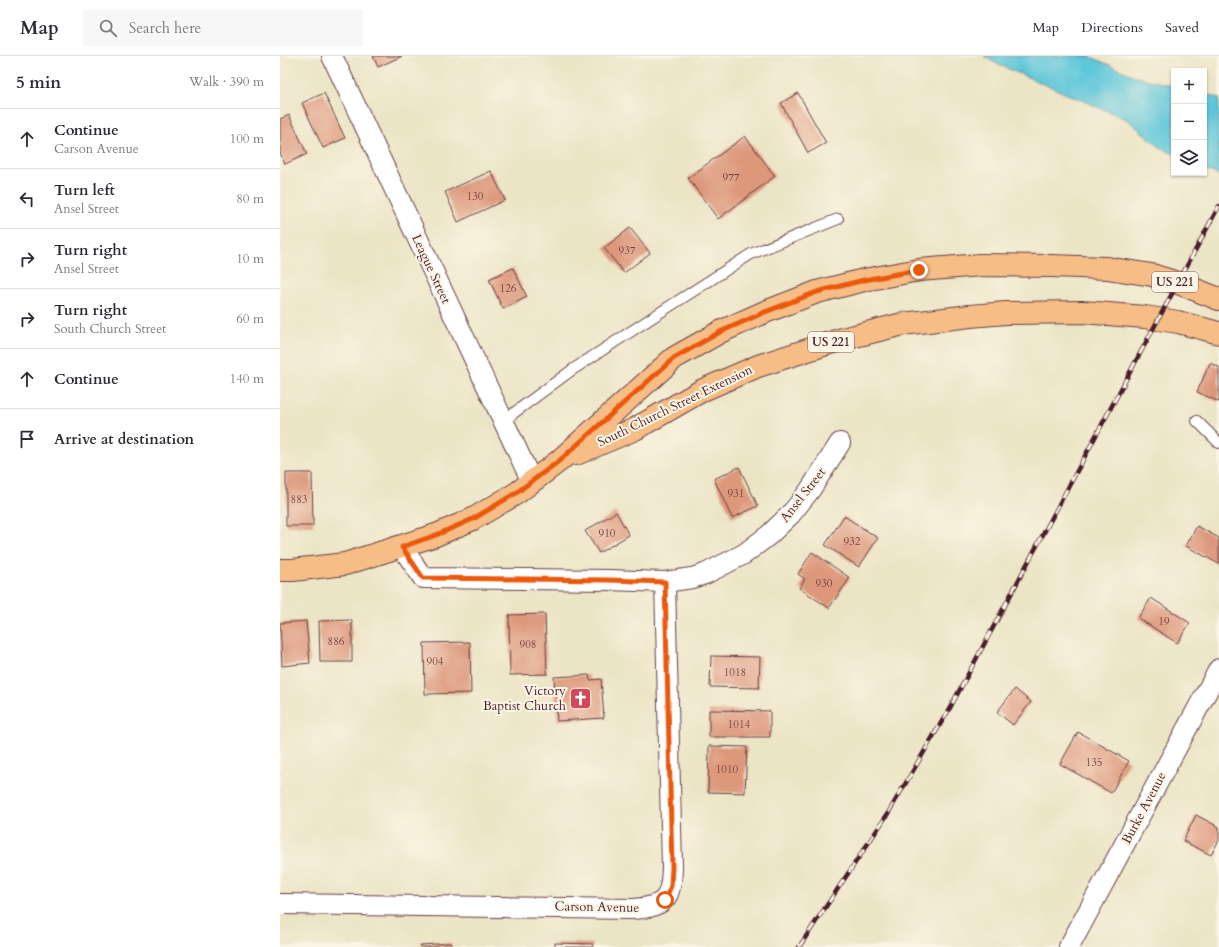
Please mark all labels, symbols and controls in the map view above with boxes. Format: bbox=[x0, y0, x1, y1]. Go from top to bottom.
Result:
search box bbox=[83, 10, 363, 46]
text: Map bbox=[20, 15, 59, 41]
icon: search bbox=[97, 17, 119, 39]
text: Search here bbox=[129, 18, 201, 38]
text: Map bbox=[1033, 18, 1059, 37]
text: Directions bbox=[1081, 18, 1143, 37]
text: Saved bbox=[1165, 18, 1199, 37]
map controls bbox=[1171, 68, 1207, 176]
button: + bbox=[1171, 68, 1207, 104]
text: 5 min bbox=[16, 71, 61, 94]
text: Walk · 390 m bbox=[189, 73, 264, 91]
button: − bbox=[1171, 104, 1207, 140]
text: Continue bbox=[54, 120, 119, 140]
icon: ahead bbox=[16, 128, 38, 150]
text: 100 m bbox=[230, 130, 264, 148]
text: Carson Avenue bbox=[54, 140, 139, 158]
button: layers bbox=[1171, 140, 1207, 176]
house number: 977 bbox=[723, 170, 740, 185]
text: Turn left bbox=[54, 180, 115, 200]
icon: left bbox=[16, 188, 38, 210]
house number: 130 bbox=[467, 189, 484, 204]
text: 80 m bbox=[236, 190, 264, 208]
text: Ansel Street bbox=[54, 200, 119, 218]
street label: League Street bbox=[407, 231, 455, 307]
text: Turn right bbox=[54, 240, 127, 260]
house number: 937 bbox=[619, 243, 636, 258]
icon: right bbox=[16, 248, 38, 270]
text: 10 m bbox=[236, 250, 264, 268]
text: Ansel Street bbox=[54, 260, 119, 278]
route end bbox=[910, 261, 928, 279]
road number: US 221 bbox=[1152, 272, 1198, 292]
house number: 126 bbox=[500, 281, 517, 296]
text: Turn right bbox=[54, 300, 127, 320]
icon: right bbox=[16, 308, 38, 330]
text: 60 m bbox=[236, 310, 264, 328]
text: South Church Street bbox=[54, 320, 166, 338]
road number: US 221 bbox=[808, 332, 854, 352]
street label: South Church Street Extension bbox=[595, 360, 756, 451]
icon: ahead bbox=[16, 368, 38, 390]
text: Continue bbox=[54, 369, 119, 389]
text: 140 m bbox=[230, 370, 264, 388]
icon: arrive bbox=[16, 428, 38, 450]
text: Arrive at destination bbox=[54, 429, 194, 449]
street label: Ansel Street bbox=[776, 464, 830, 526]
house number: 931 bbox=[728, 486, 744, 501]
house number: 883 bbox=[291, 492, 308, 507]
house number: 910 bbox=[599, 526, 616, 541]
house number: 932 bbox=[844, 534, 861, 549]
house number: 930 bbox=[816, 576, 833, 591]
house number: 19 bbox=[1158, 614, 1170, 629]
house number: 886 bbox=[328, 634, 345, 649]
house number: 908 bbox=[520, 637, 536, 652]
house number: 904 bbox=[427, 654, 444, 669]
house number: 1018 bbox=[724, 665, 746, 680]
place label: Victory Baptist Church bbox=[483, 682, 566, 715]
church icon: Victory Baptist Church bbox=[568, 685, 594, 711]
house number: 1014 bbox=[728, 717, 751, 732]
house number: 135 bbox=[1086, 755, 1102, 770]
house number: 1010 bbox=[716, 762, 739, 777]
street label: Burke Avenue bbox=[1117, 769, 1171, 847]
route start bbox=[656, 891, 674, 909]
street label: Carson Avenue bbox=[554, 897, 640, 917]

